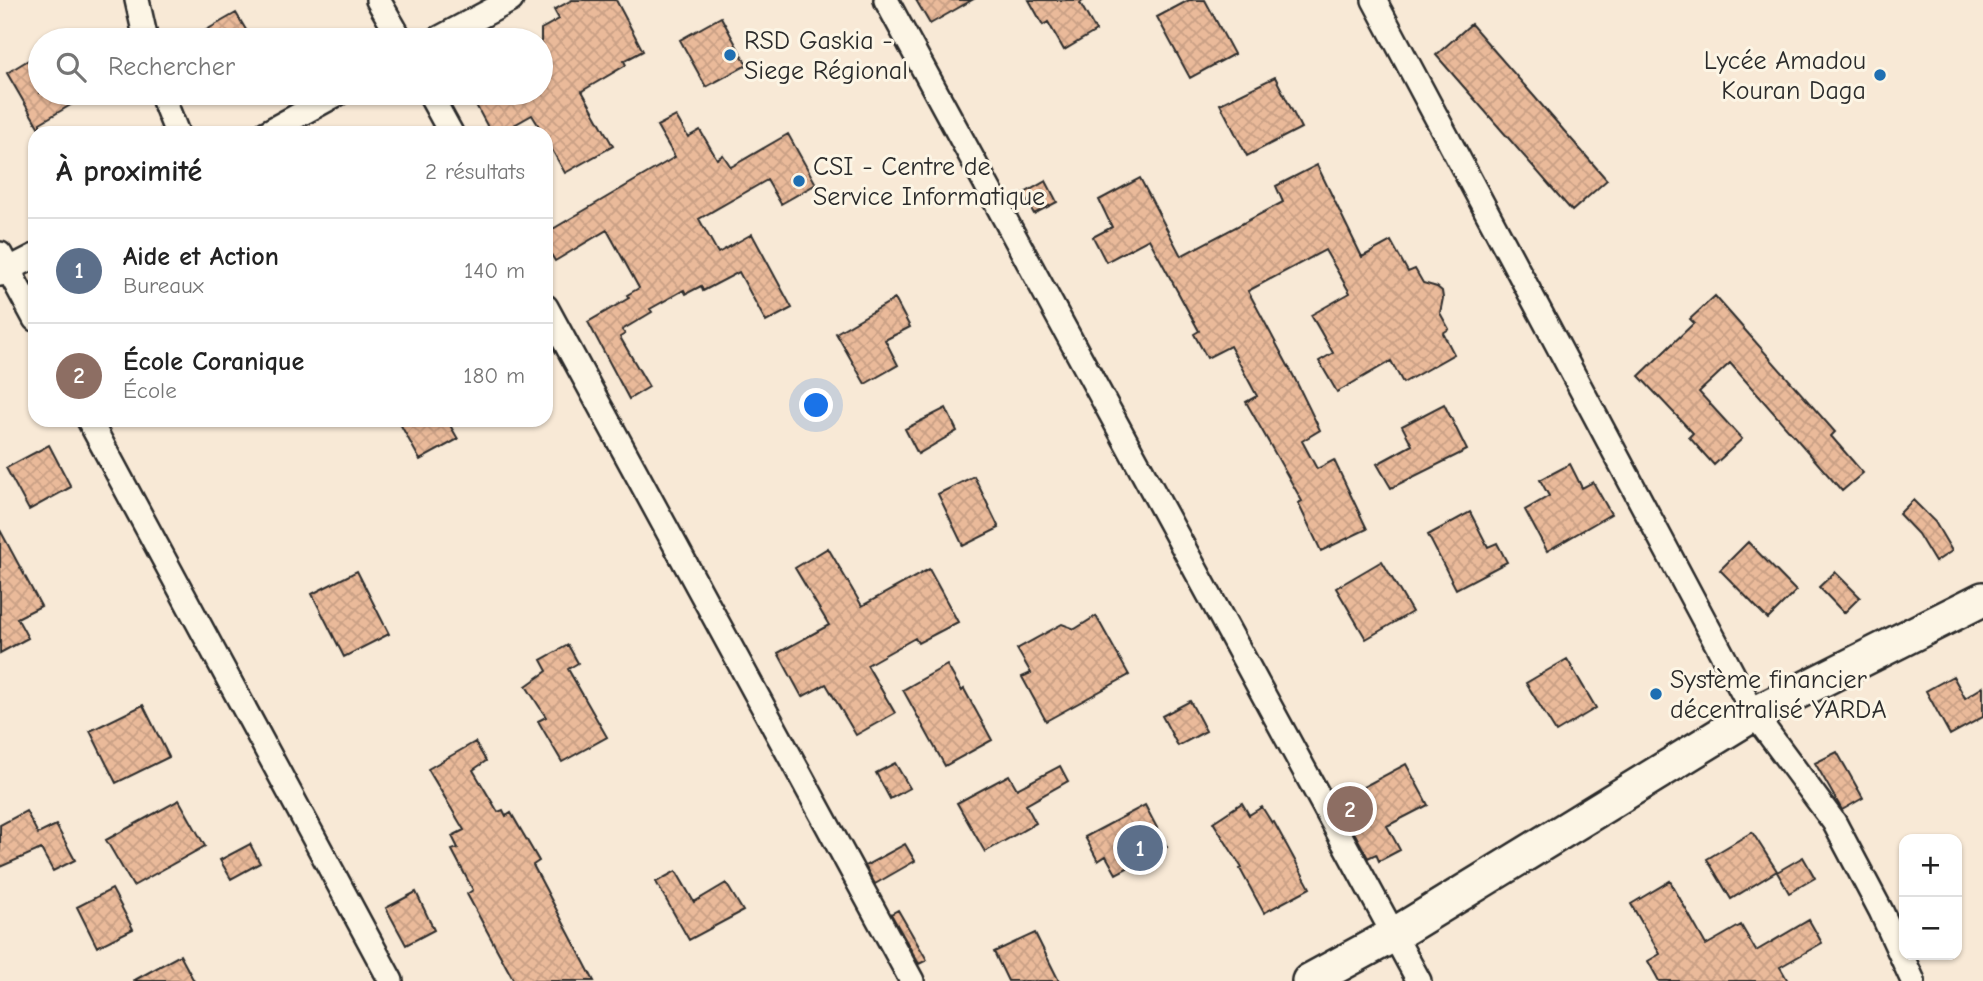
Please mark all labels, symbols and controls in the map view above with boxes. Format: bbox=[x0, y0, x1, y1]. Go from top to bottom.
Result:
place label: RSD Gaskia - Siege Régional bbox=[744, 26, 908, 86]
search box bbox=[28, 28, 553, 105]
place label: Lycée Amadou Kouran Daga bbox=[1704, 46, 1866, 106]
marker: RSD Gaskia - Siege Régional bbox=[722, 47, 738, 63]
icon: search bbox=[52, 48, 90, 86]
text: Rechercher bbox=[108, 52, 235, 82]
marker: Lycée Amadou Kouran Daga bbox=[1872, 67, 1888, 83]
place label: CSI - Centre de Service Informatique bbox=[813, 152, 1045, 212]
text: À proximité bbox=[56, 154, 202, 189]
text: 2 résultats bbox=[425, 158, 525, 185]
marker: CSI - Centre de Service Informatique bbox=[791, 173, 807, 189]
text: Aide et Action bbox=[123, 242, 279, 272]
text: 1 bbox=[74, 257, 84, 284]
text: 140 m bbox=[464, 257, 525, 284]
text: Bureaux bbox=[123, 272, 204, 299]
text: École Coranique bbox=[123, 347, 304, 377]
text: 2 bbox=[73, 362, 85, 389]
text: 180 m bbox=[463, 362, 525, 389]
text: École bbox=[123, 377, 177, 404]
your location bbox=[799, 388, 833, 422]
place label: Système financier décentralisé YARDA bbox=[1670, 665, 1887, 725]
marker: Système financier décentralisé YARDA bbox=[1648, 686, 1664, 702]
pin: 2 bbox=[1327, 783, 1373, 835]
pin: 1 bbox=[1117, 822, 1163, 874]
map controls bbox=[1899, 834, 1962, 960]
button: + bbox=[1899, 834, 1962, 897]
button: − bbox=[1899, 897, 1962, 960]

